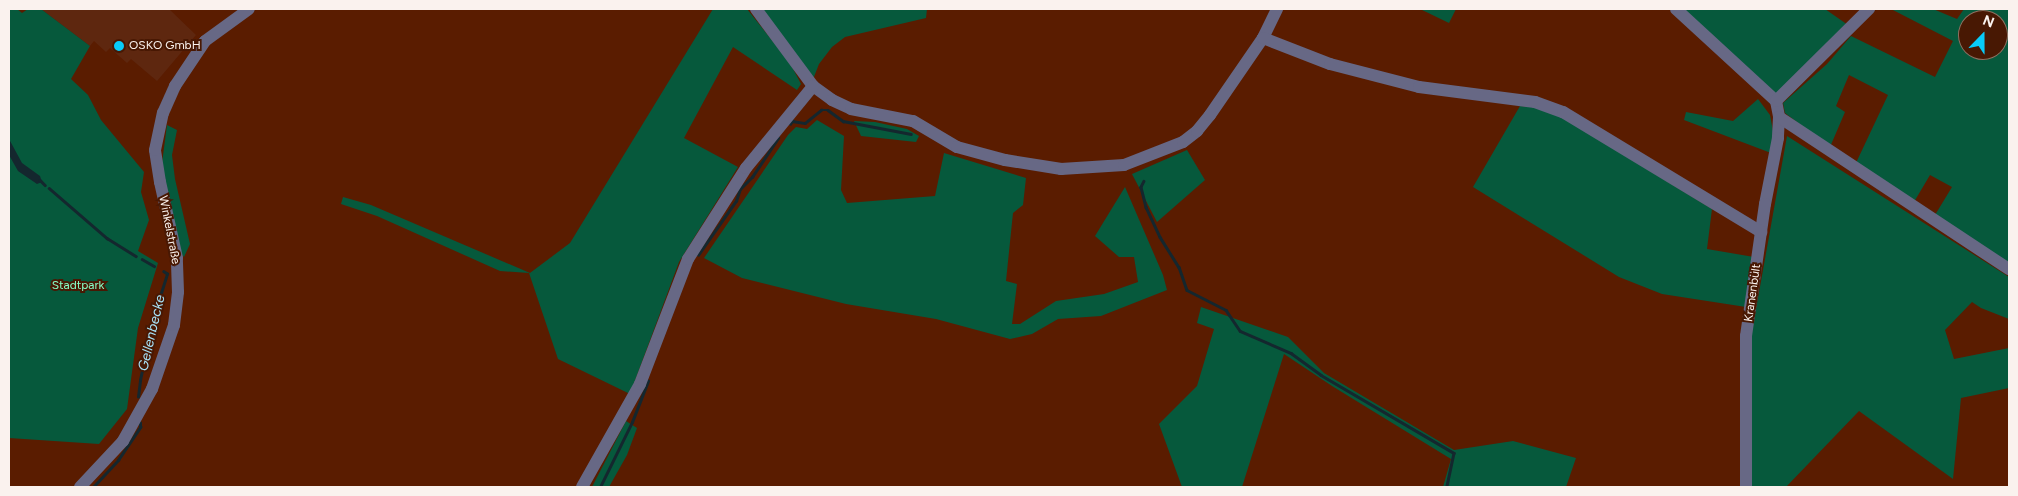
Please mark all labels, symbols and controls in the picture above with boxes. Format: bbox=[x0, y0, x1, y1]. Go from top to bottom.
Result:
north arrow bbox=[1958, 10, 2008, 60]
text: N bbox=[1980, 12, 1997, 31]
place label: OSKO GmbH bbox=[129, 39, 201, 53]
marker: OSKO GmbH bbox=[113, 40, 125, 52]
street label: Winkelstraße bbox=[155, 195, 183, 265]
street label: Kranenbült bbox=[1742, 263, 1764, 323]
park label: Stadtpark bbox=[52, 279, 104, 293]
water label: Gellenbecke bbox=[135, 293, 169, 373]

